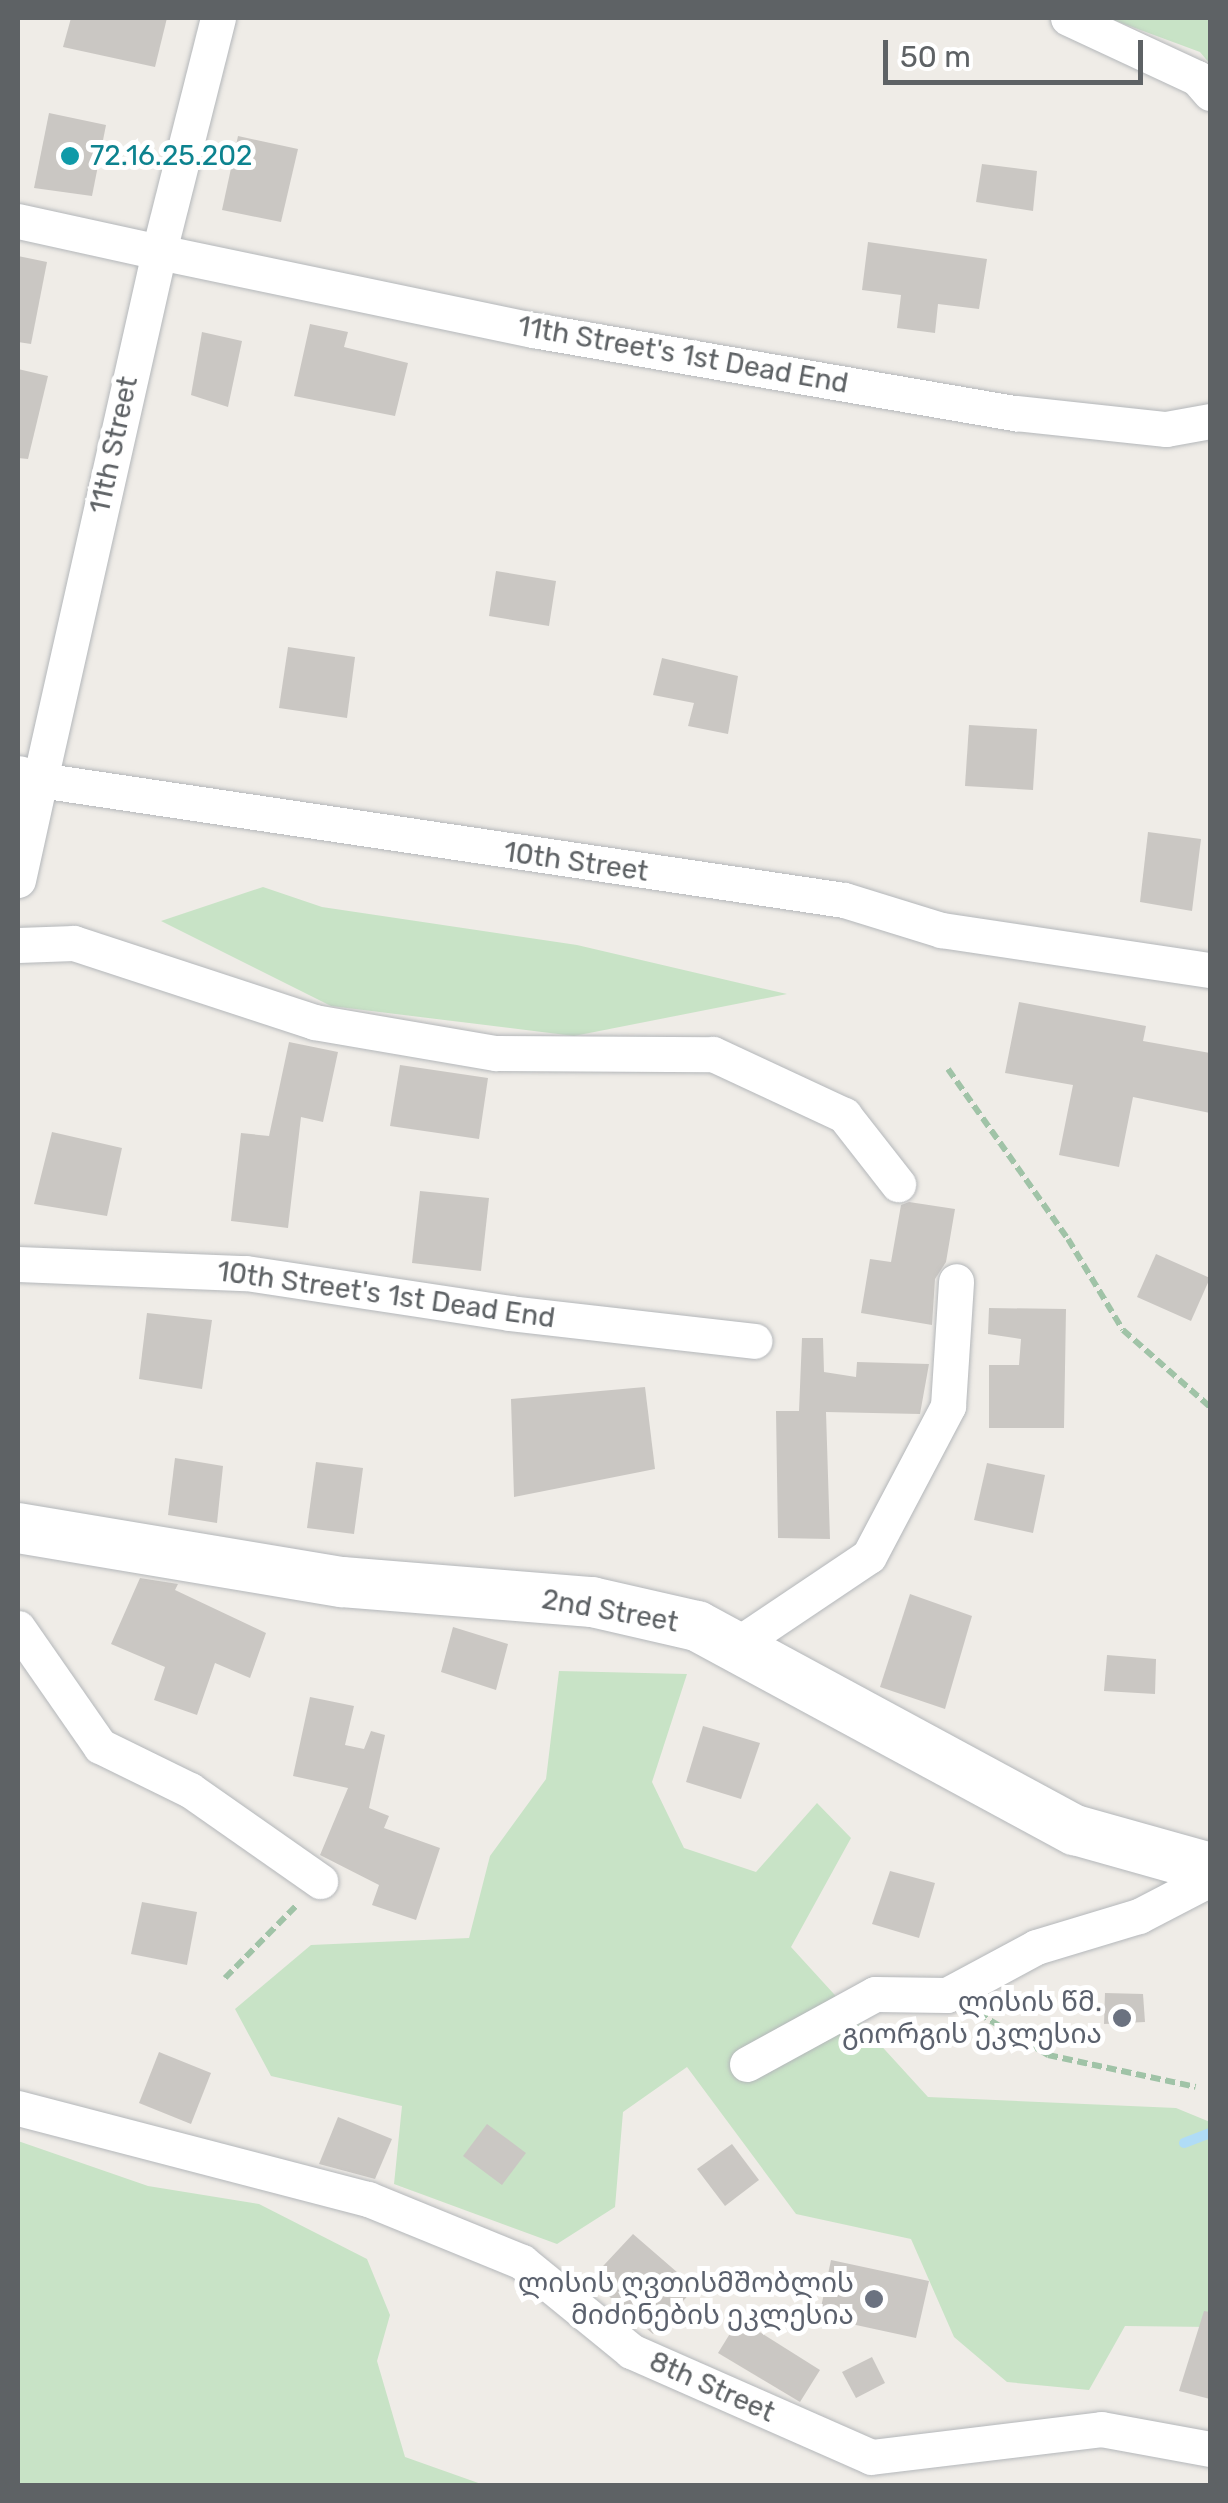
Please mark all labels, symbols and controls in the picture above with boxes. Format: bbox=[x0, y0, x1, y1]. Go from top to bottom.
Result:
scale bar bbox=[888, 20, 1148, 82]
text: 50 m bbox=[900, 39, 971, 75]
place label: 72.16.25.202 bbox=[90, 139, 252, 173]
marker: 72.16.25.202 bbox=[59, 145, 81, 167]
street label: 11th Street's 1st Dead End bbox=[515, 309, 851, 401]
street label: 11th Street bbox=[83, 373, 145, 517]
street label: 10th Street bbox=[502, 835, 650, 889]
street label: 10th Street's 1st Dead End bbox=[215, 1255, 557, 1335]
street label: 2nd Street bbox=[539, 1582, 681, 1640]
place label: ლისის წმ. გიორგის ეკლესია bbox=[842, 1985, 1102, 2051]
marker: ლისის წმ. გიორგის ეკლესია bbox=[1111, 2007, 1133, 2029]
place label: ლისის ღვთისმშობლის მიძინების ეკლესია bbox=[518, 2266, 854, 2332]
marker: ლისის ღვთისმშობლის მიძინების ეკლესია bbox=[863, 2288, 885, 2310]
street label: 8th Street bbox=[644, 2344, 780, 2430]

